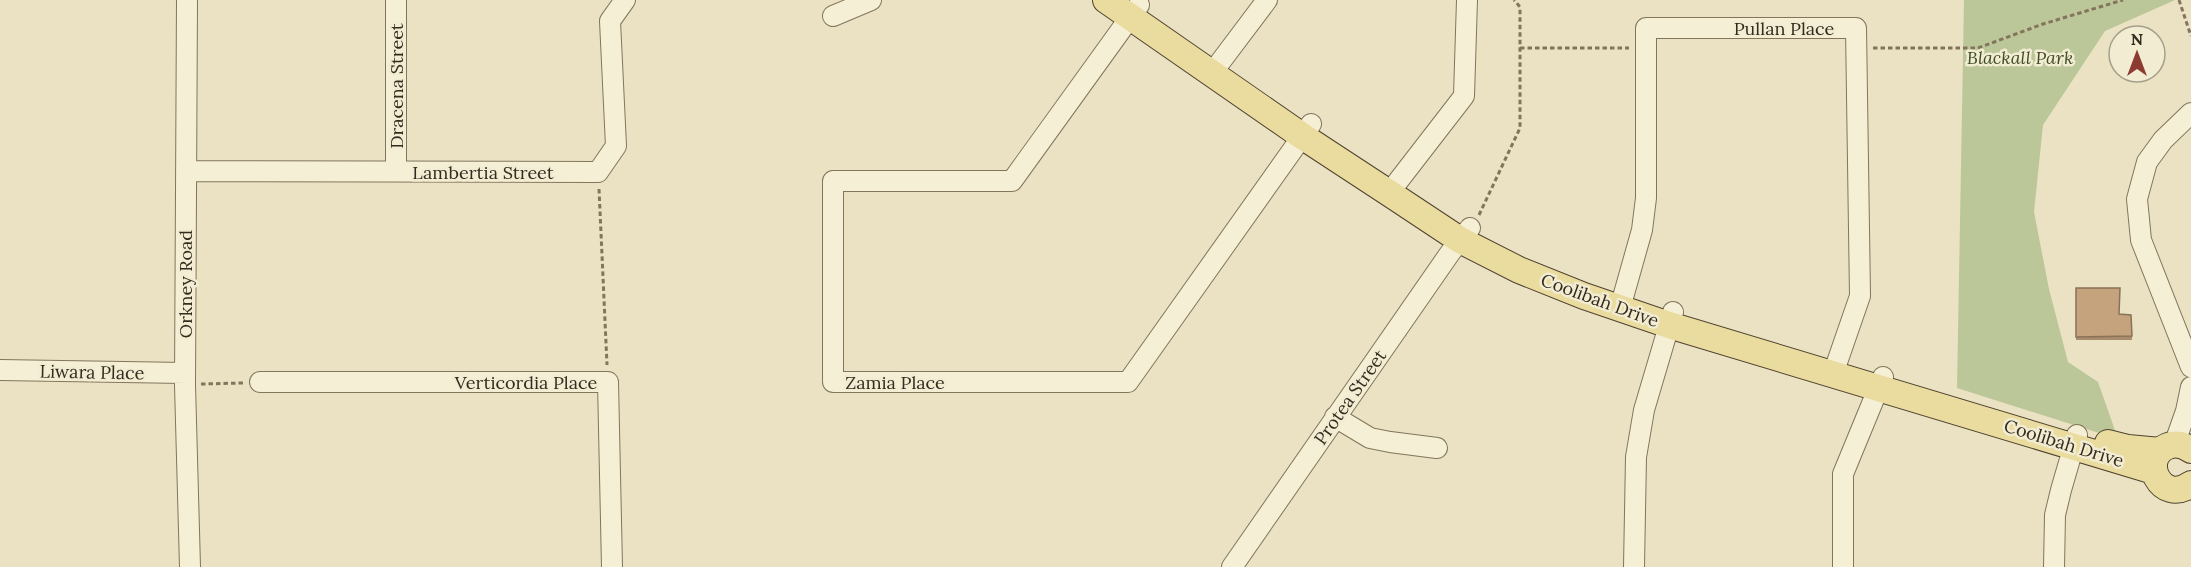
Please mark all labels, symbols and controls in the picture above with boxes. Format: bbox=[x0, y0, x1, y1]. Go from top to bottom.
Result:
street label: Pullan Place bbox=[1734, 17, 1835, 40]
street label: Dracena Street bbox=[385, 23, 408, 149]
north arrow bbox=[2107, 24, 2167, 84]
text: N bbox=[2131, 29, 2143, 49]
park label: Blackall Park bbox=[1967, 46, 2073, 69]
street label: Lambertia Street bbox=[412, 161, 554, 184]
street label: Orkney Road bbox=[174, 230, 197, 338]
street label: Coolibah Drive bbox=[1538, 268, 1662, 332]
street label: Protea Street bbox=[1309, 345, 1391, 449]
street label: Liwara Place bbox=[39, 360, 145, 384]
street label: Verticordia Place bbox=[454, 371, 597, 394]
street label: Zamia Place bbox=[845, 371, 945, 394]
street label: Coolibah Drive bbox=[2001, 414, 2127, 472]

